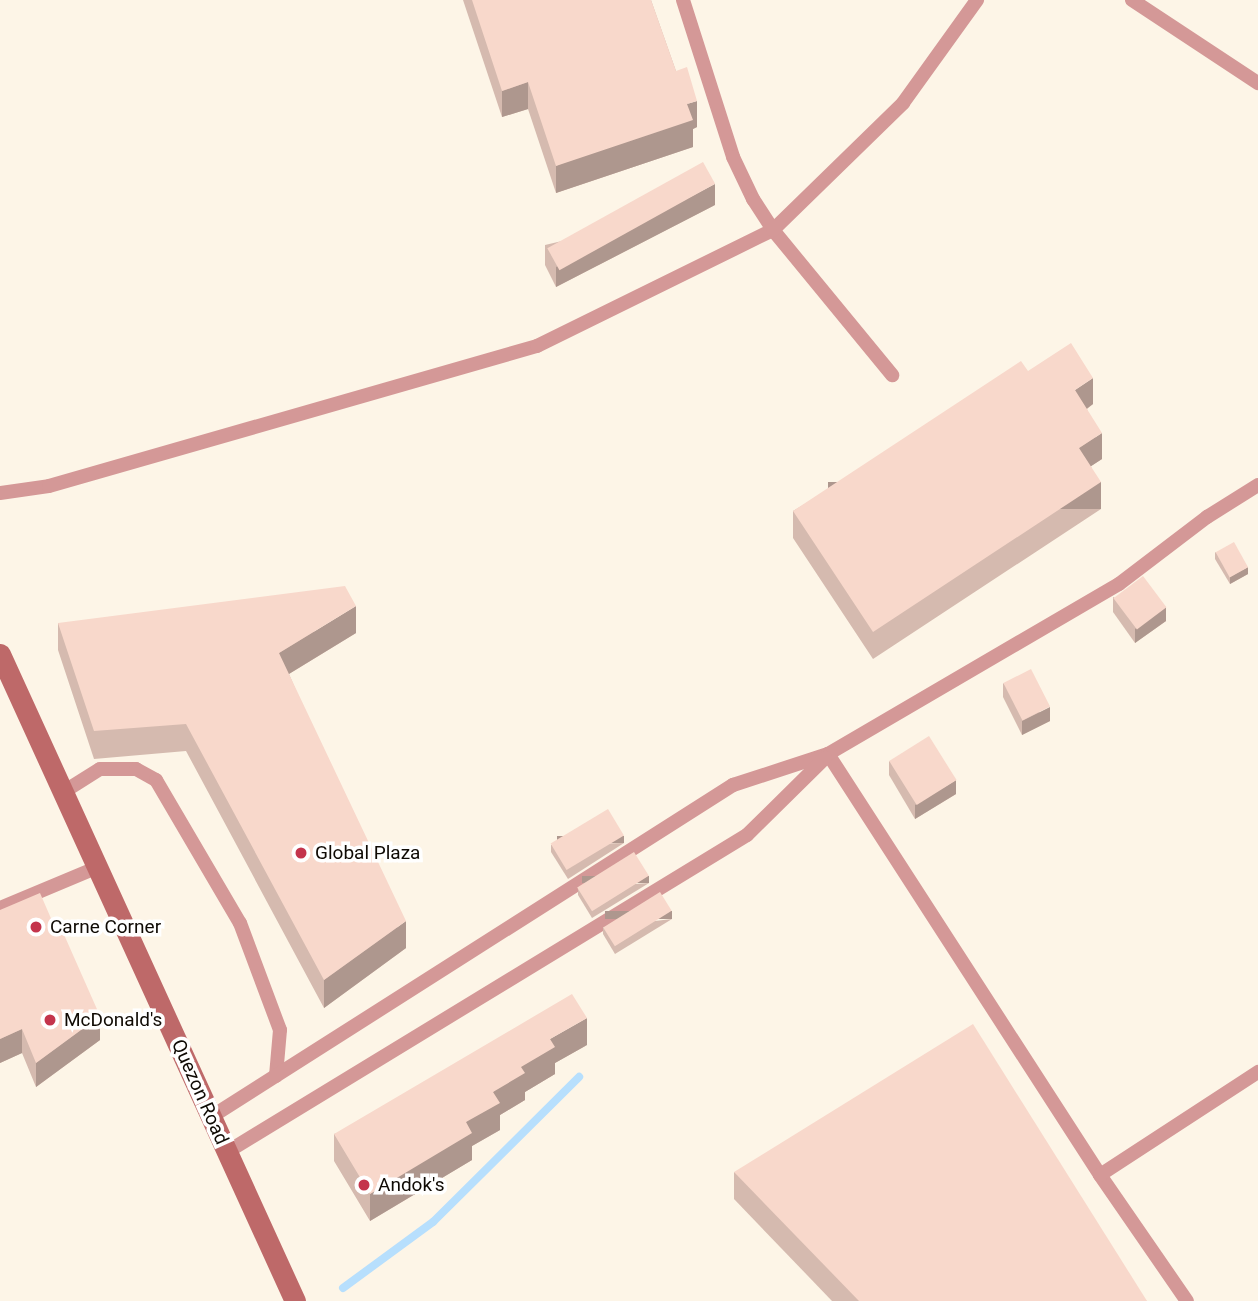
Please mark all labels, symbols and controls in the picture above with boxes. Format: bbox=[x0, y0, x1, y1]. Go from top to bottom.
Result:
place label: Global Plaza bbox=[315, 842, 420, 864]
marker: Global Plaza bbox=[293, 845, 309, 861]
place label: Carne Corner bbox=[50, 916, 161, 938]
marker: Carne Corner bbox=[28, 919, 44, 935]
place label: McDonald's bbox=[64, 1009, 162, 1031]
marker: McDonald's bbox=[42, 1012, 58, 1028]
street label: Quezon Road bbox=[167, 1036, 233, 1148]
place label: Andok's bbox=[378, 1174, 444, 1196]
marker: Andok's bbox=[356, 1177, 372, 1193]

